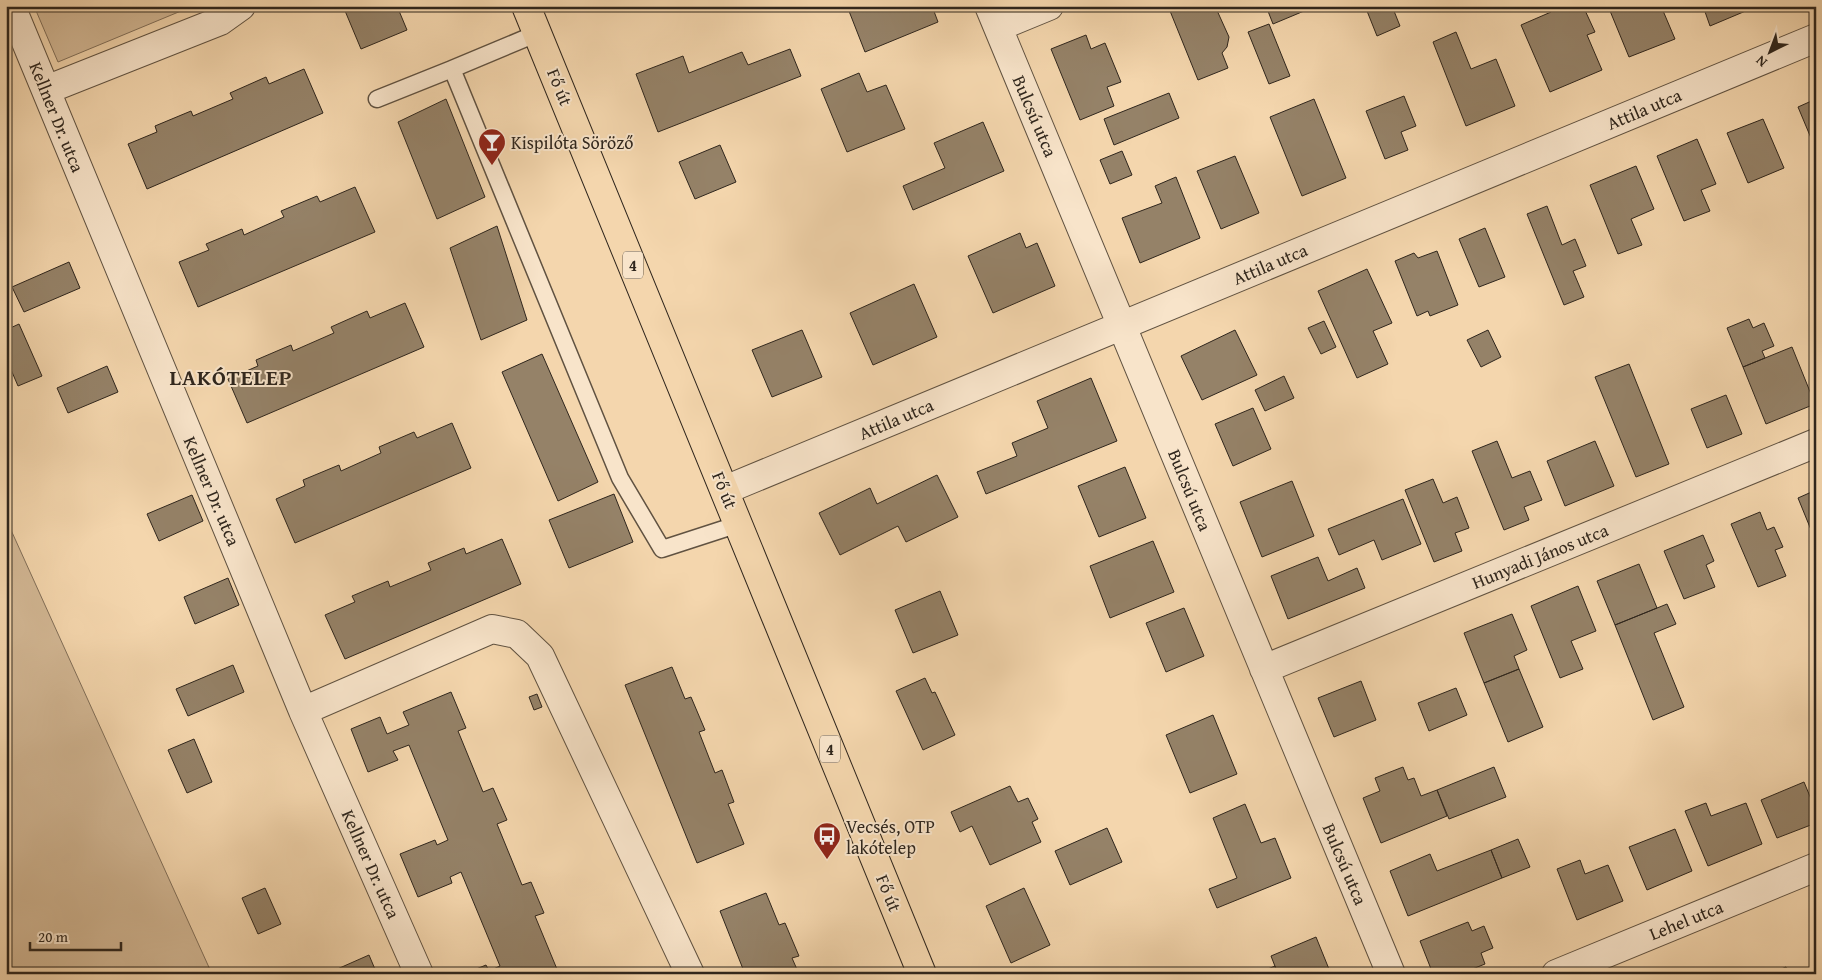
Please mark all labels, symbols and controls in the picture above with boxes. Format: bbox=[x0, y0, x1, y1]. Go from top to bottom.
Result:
north arrow bbox=[1744, 28, 1794, 78]
text: N bbox=[1751, 51, 1771, 72]
street label: Kellner Dr. utca bbox=[23, 58, 92, 177]
street label: Fő út bbox=[540, 64, 580, 110]
street label: Bulcsú utca bbox=[1006, 71, 1064, 161]
street label: Attila utca bbox=[1602, 81, 1686, 137]
bar icon: Kispilóta Söröző bbox=[477, 127, 507, 166]
place label: Kispilóta Söröző bbox=[511, 129, 633, 156]
street label: Attila utca bbox=[1228, 236, 1312, 292]
road number: 4 bbox=[623, 252, 643, 278]
district label: LAKÓTELEP bbox=[169, 361, 293, 393]
street label: Attila utca bbox=[854, 391, 938, 447]
street label: Kellner Dr. utca bbox=[177, 432, 247, 551]
street label: Bulcsú utca bbox=[1161, 445, 1219, 536]
street label: Fő út bbox=[705, 467, 745, 513]
street label: Hunyadi János utca bbox=[1468, 516, 1613, 596]
road number: 4 bbox=[820, 736, 840, 762]
street label: Kellner Dr. utca bbox=[335, 805, 407, 923]
place label: Vecsés, OTP lakótelep bbox=[846, 813, 935, 861]
street label: Bulcsú utca bbox=[1316, 819, 1374, 909]
bus stop icon: Vecsés, OTP lakótelep bbox=[812, 821, 842, 860]
street label: Fő út bbox=[869, 870, 909, 916]
street label: Lehel utca bbox=[1645, 893, 1727, 947]
scale bar bbox=[30, 920, 121, 952]
text: 20 m bbox=[38, 926, 69, 947]

